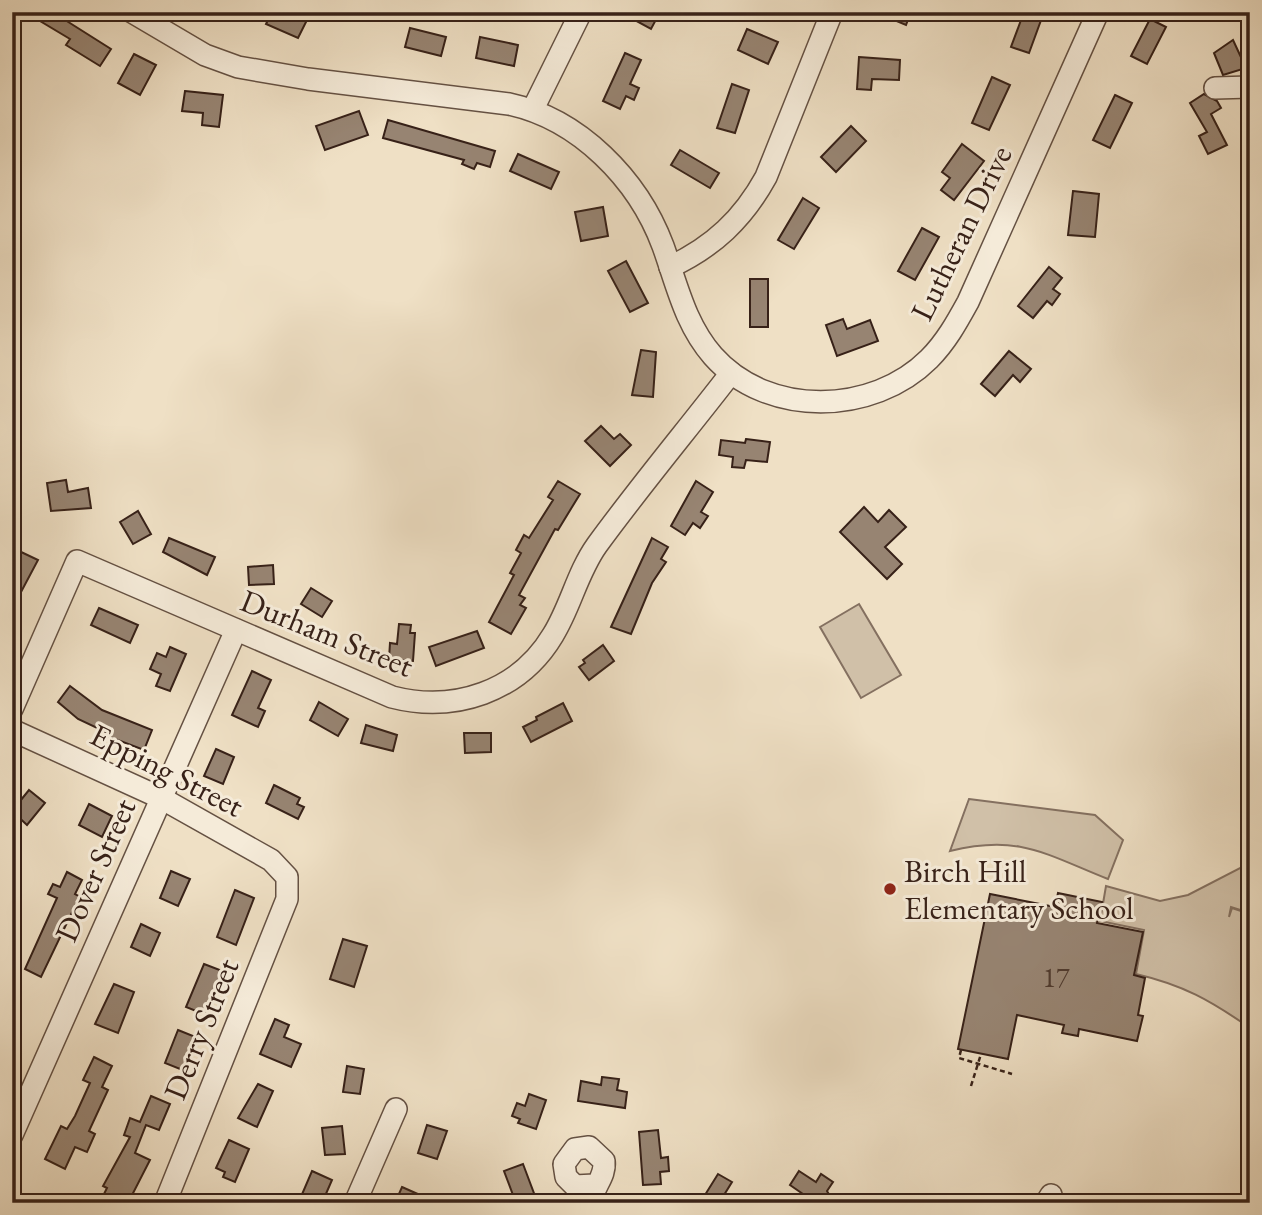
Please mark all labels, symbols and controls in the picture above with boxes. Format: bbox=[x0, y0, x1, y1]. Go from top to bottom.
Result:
street label: Lutheran Drive bbox=[901, 139, 1021, 327]
street label: Durham Street bbox=[235, 579, 419, 687]
street label: Epping Street bbox=[83, 713, 251, 827]
street label: Dover Street bbox=[45, 792, 145, 948]
place label: Birch Hill Elementary School bbox=[904, 850, 1134, 929]
marker: Birch Hill Elementary School bbox=[882, 881, 898, 897]
street label: Derry Street bbox=[154, 952, 248, 1106]
house number: 17 bbox=[1043, 959, 1070, 995]

